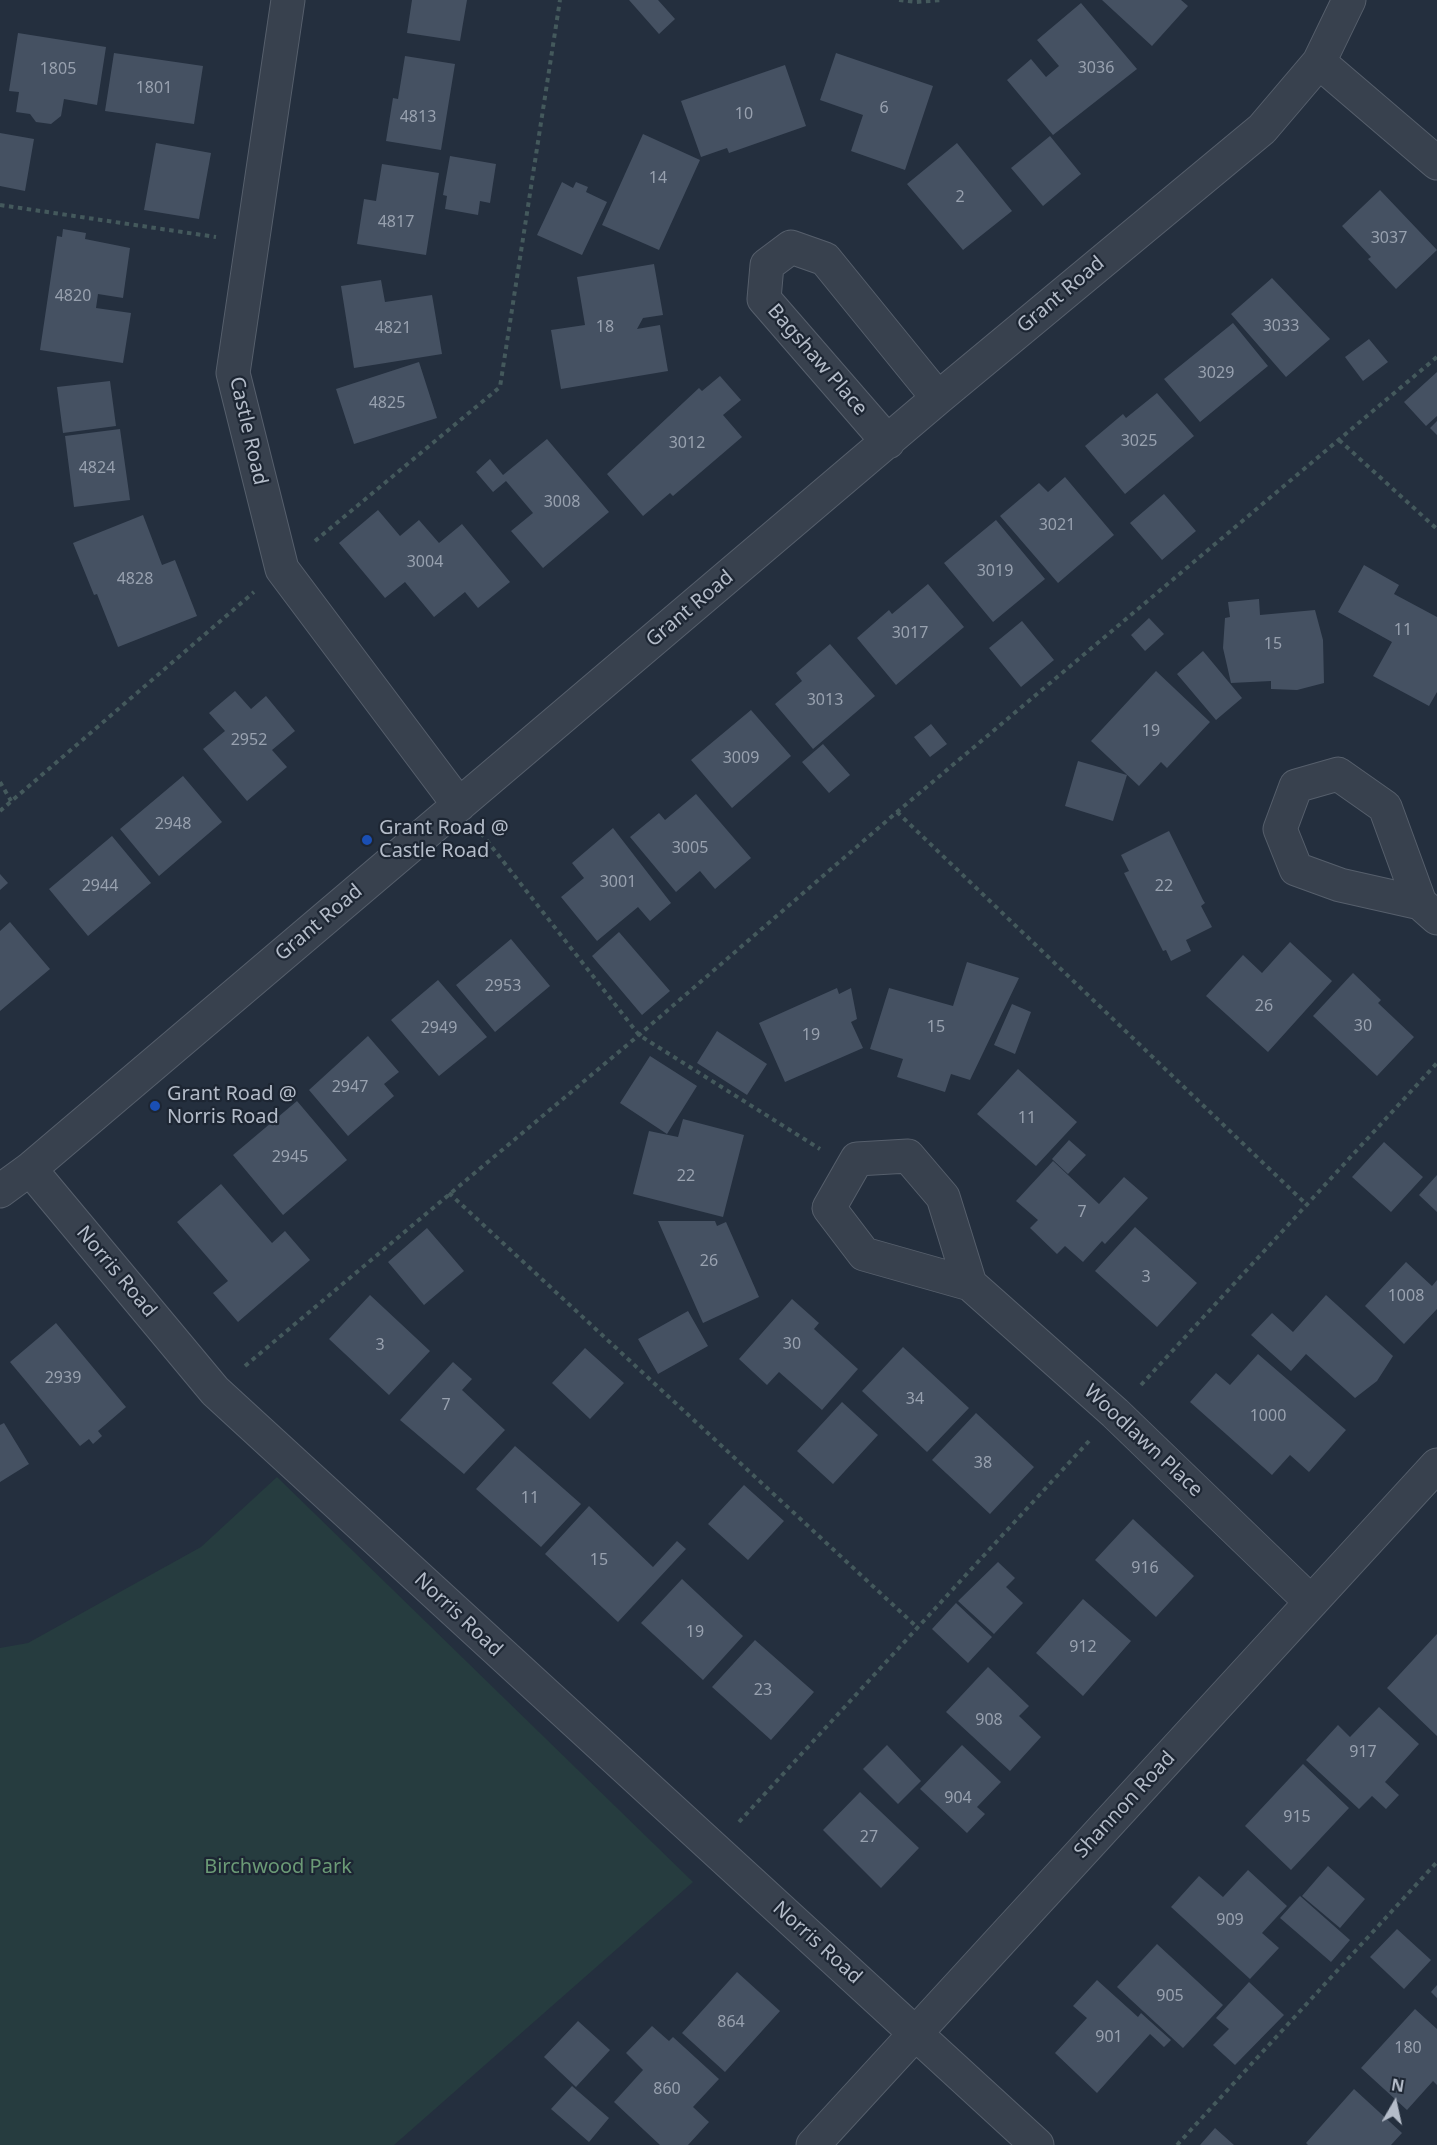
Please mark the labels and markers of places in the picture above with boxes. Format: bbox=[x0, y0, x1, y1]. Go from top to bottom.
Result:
place label: Grant Road @ Castle Road bbox=[379, 816, 509, 863]
marker: Grant Road @ Castle Road bbox=[360, 833, 374, 847]
place label: Grant Road @ Norris Road bbox=[167, 1082, 297, 1129]
marker: Grant Road @ Norris Road bbox=[148, 1099, 162, 1113]

